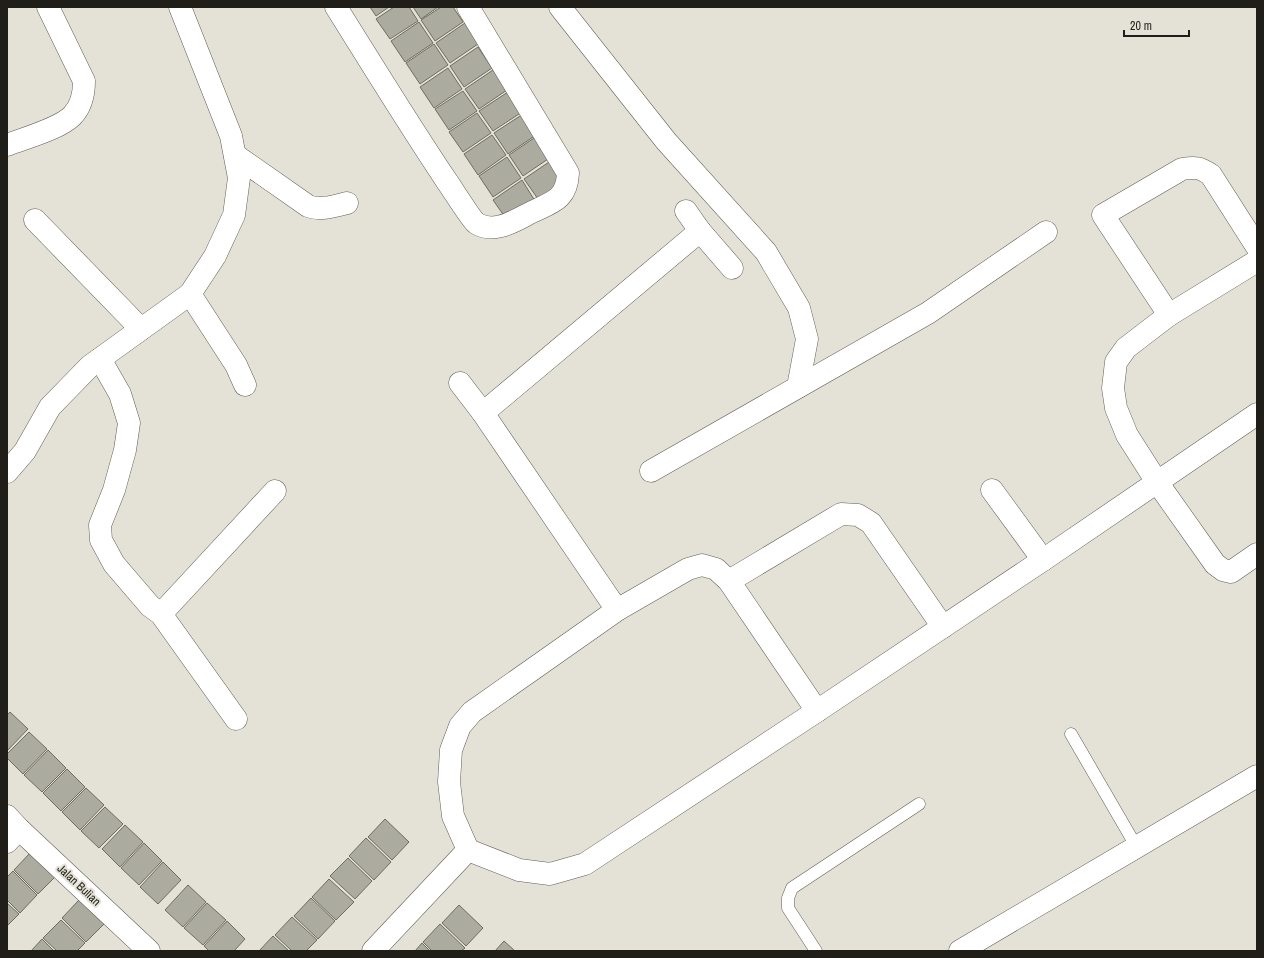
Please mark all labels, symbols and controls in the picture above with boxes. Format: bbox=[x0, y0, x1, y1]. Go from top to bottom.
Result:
scale bar bbox=[1124, 12, 1189, 38]
text: 20 m bbox=[1130, 18, 1152, 34]
street label: Jalan Bulian bbox=[54, 861, 104, 909]

